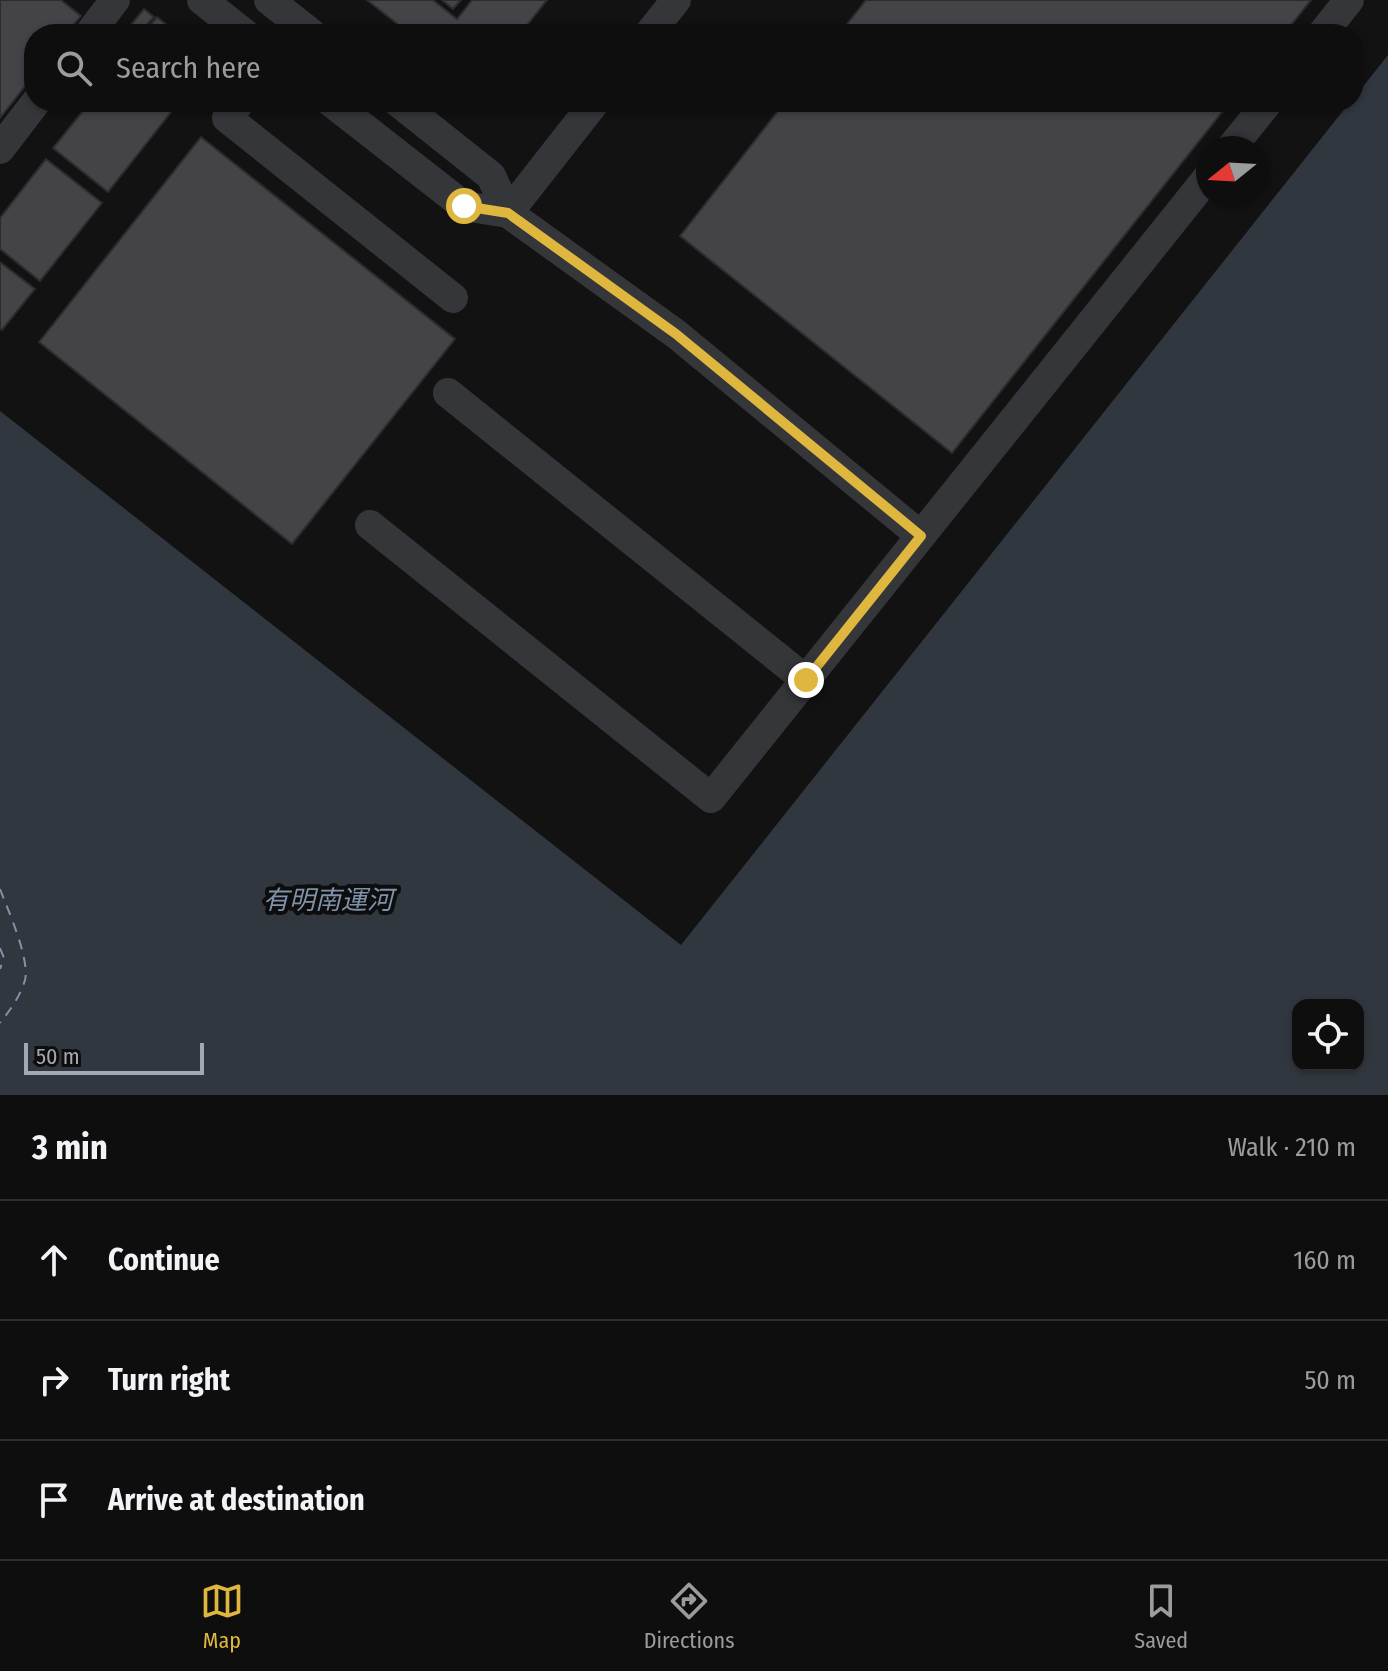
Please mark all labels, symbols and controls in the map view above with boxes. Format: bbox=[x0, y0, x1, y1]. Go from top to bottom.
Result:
search box bbox=[24, 24, 1364, 112]
icon: search bbox=[52, 46, 96, 90]
text: Search here bbox=[116, 50, 261, 86]
north arrow bbox=[1196, 136, 1268, 208]
route start bbox=[446, 188, 482, 224]
route end bbox=[788, 662, 824, 698]
water label: 有明南運河 bbox=[263, 885, 398, 916]
map controls bbox=[1292, 999, 1364, 1071]
button: locate bbox=[1292, 999, 1364, 1071]
scale bar bbox=[24, 1039, 204, 1075]
text: 50 m bbox=[36, 1043, 80, 1070]
text: 3 min bbox=[32, 1127, 108, 1168]
text: Walk · 210 m bbox=[1227, 1132, 1356, 1163]
icon: ahead bbox=[32, 1238, 76, 1282]
text: Continue bbox=[108, 1242, 220, 1278]
text: 160 m bbox=[1293, 1245, 1356, 1276]
icon: right bbox=[32, 1358, 76, 1402]
text: Turn right bbox=[108, 1362, 230, 1398]
text: 50 m bbox=[1304, 1365, 1356, 1396]
icon: arrive bbox=[32, 1478, 76, 1522]
text: Arrive at destination bbox=[108, 1482, 365, 1518]
tab: Map bbox=[200, 1579, 244, 1654]
tab: Directions bbox=[644, 1579, 735, 1654]
tab: Saved bbox=[1134, 1579, 1188, 1654]

